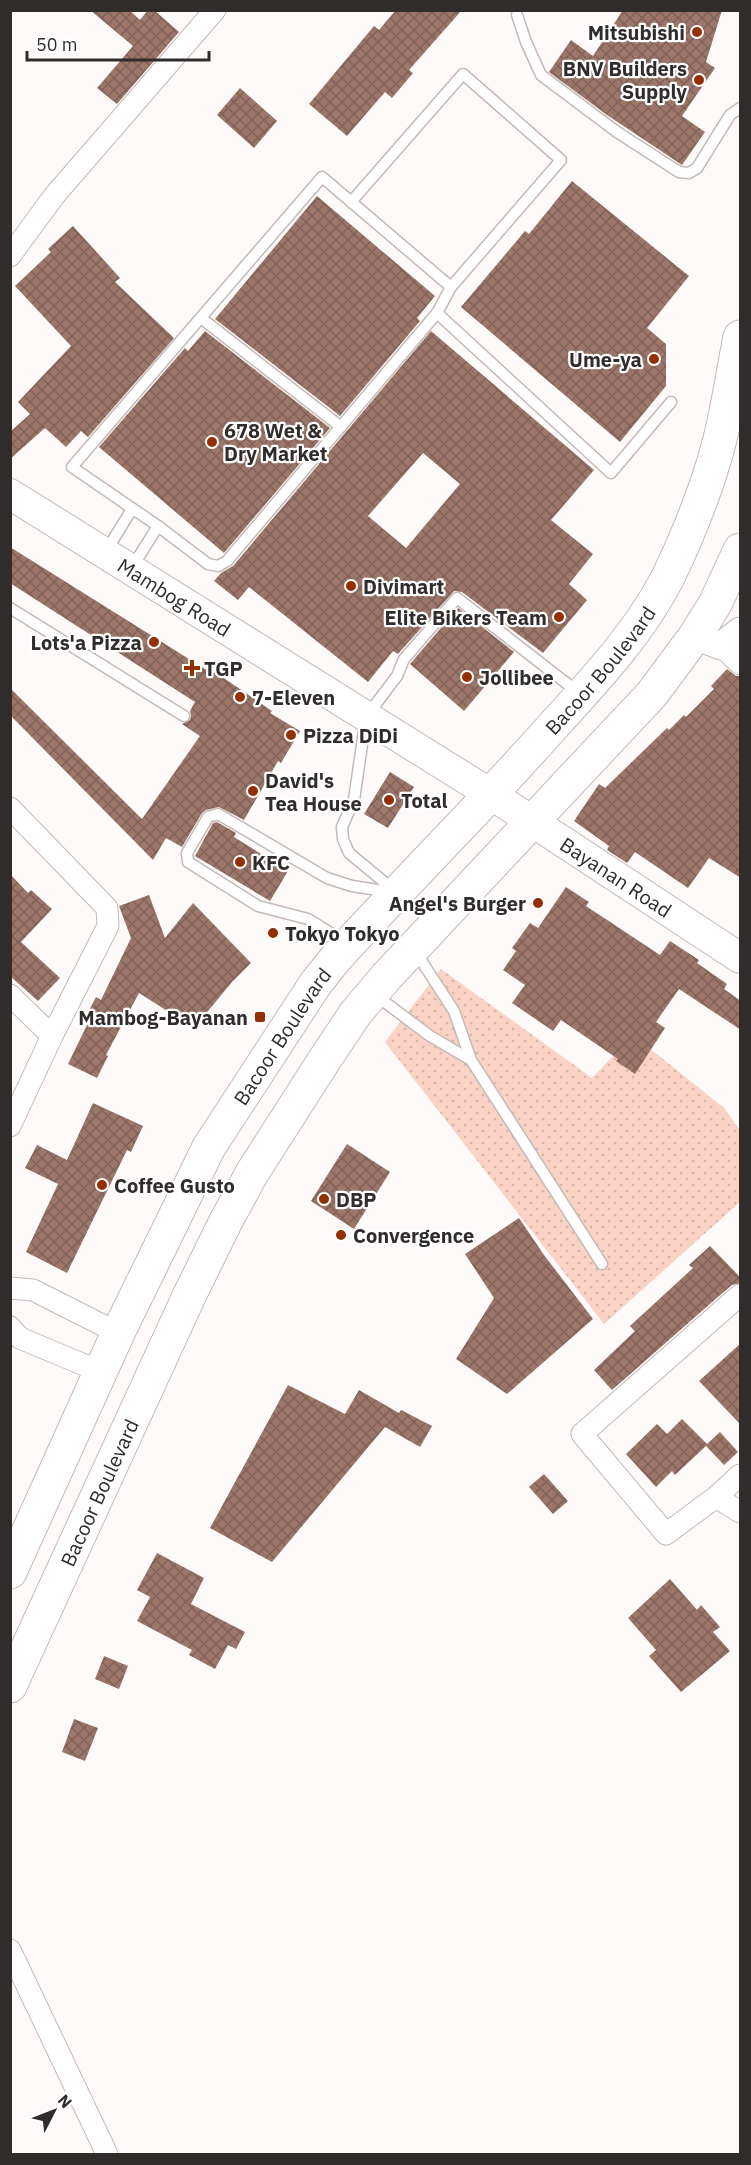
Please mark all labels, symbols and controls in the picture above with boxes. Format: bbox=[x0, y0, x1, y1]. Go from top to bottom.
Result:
place label: Mitsubishi bbox=[588, 19, 685, 46]
scale bar bbox=[27, 24, 208, 62]
marker: Mitsubishi bbox=[690, 25, 704, 39]
text: 50 m bbox=[36, 33, 78, 56]
place label: BNV Builders Supply bbox=[563, 55, 687, 105]
marker: BNV Builders Supply bbox=[692, 73, 706, 87]
place label: Ume-ya bbox=[569, 346, 642, 373]
marker: Ume-ya bbox=[647, 352, 661, 366]
place label: 678 Wet & Dry Market bbox=[224, 417, 327, 467]
marker: 678 Wet & Dry Market bbox=[205, 435, 219, 449]
street label: Mambog Road bbox=[113, 551, 236, 642]
place label: Divimart bbox=[363, 573, 444, 600]
marker: Divimart bbox=[344, 579, 358, 593]
street label: Bacoor Boulevard bbox=[539, 601, 661, 740]
place label: Elite Bikers Team bbox=[384, 604, 547, 631]
marker: Elite Bikers Team bbox=[552, 610, 566, 624]
place label: Lots'a Pizza bbox=[31, 629, 142, 656]
marker: Lots'a Pizza bbox=[147, 635, 161, 649]
place label: TGP bbox=[204, 655, 243, 682]
marker: TGP bbox=[185, 661, 199, 675]
place label: Jollibee bbox=[479, 664, 554, 691]
marker: Jollibee bbox=[460, 670, 474, 684]
place label: 7-Eleven bbox=[252, 684, 335, 711]
marker: 7-Eleven bbox=[233, 690, 247, 704]
place label: Pizza DiDi bbox=[303, 722, 398, 749]
marker: Pizza DiDi bbox=[284, 728, 298, 742]
place label: David's Tea House bbox=[265, 767, 362, 817]
marker: David's Tea House bbox=[246, 784, 260, 798]
place label: Total bbox=[401, 787, 448, 814]
marker: Total bbox=[382, 793, 396, 807]
street label: Bayanan Road bbox=[555, 830, 677, 923]
place label: KFC bbox=[252, 849, 290, 876]
marker: KFC bbox=[233, 855, 247, 869]
place label: Angel's Burger bbox=[389, 890, 526, 917]
marker: Angel's Burger bbox=[531, 896, 545, 910]
place label: Tokyo Tokyo bbox=[285, 920, 400, 947]
marker: Tokyo Tokyo bbox=[266, 926, 280, 940]
street label: Bacoor Boulevard bbox=[227, 962, 337, 1110]
place label: Mambog-Bayanan bbox=[78, 1004, 248, 1031]
marker: Mambog-Bayanan bbox=[253, 1010, 267, 1024]
place label: Coffee Gusto bbox=[114, 1172, 235, 1199]
marker: Coffee Gusto bbox=[95, 1178, 109, 1192]
place label: DBP bbox=[336, 1186, 376, 1213]
marker: DBP bbox=[317, 1192, 331, 1206]
place label: Convergence bbox=[353, 1222, 474, 1249]
marker: Convergence bbox=[334, 1228, 348, 1242]
street label: Bacoor Boulevard bbox=[53, 1414, 144, 1570]
north arrow bbox=[24, 2081, 84, 2141]
text: N bbox=[54, 2090, 76, 2112]

